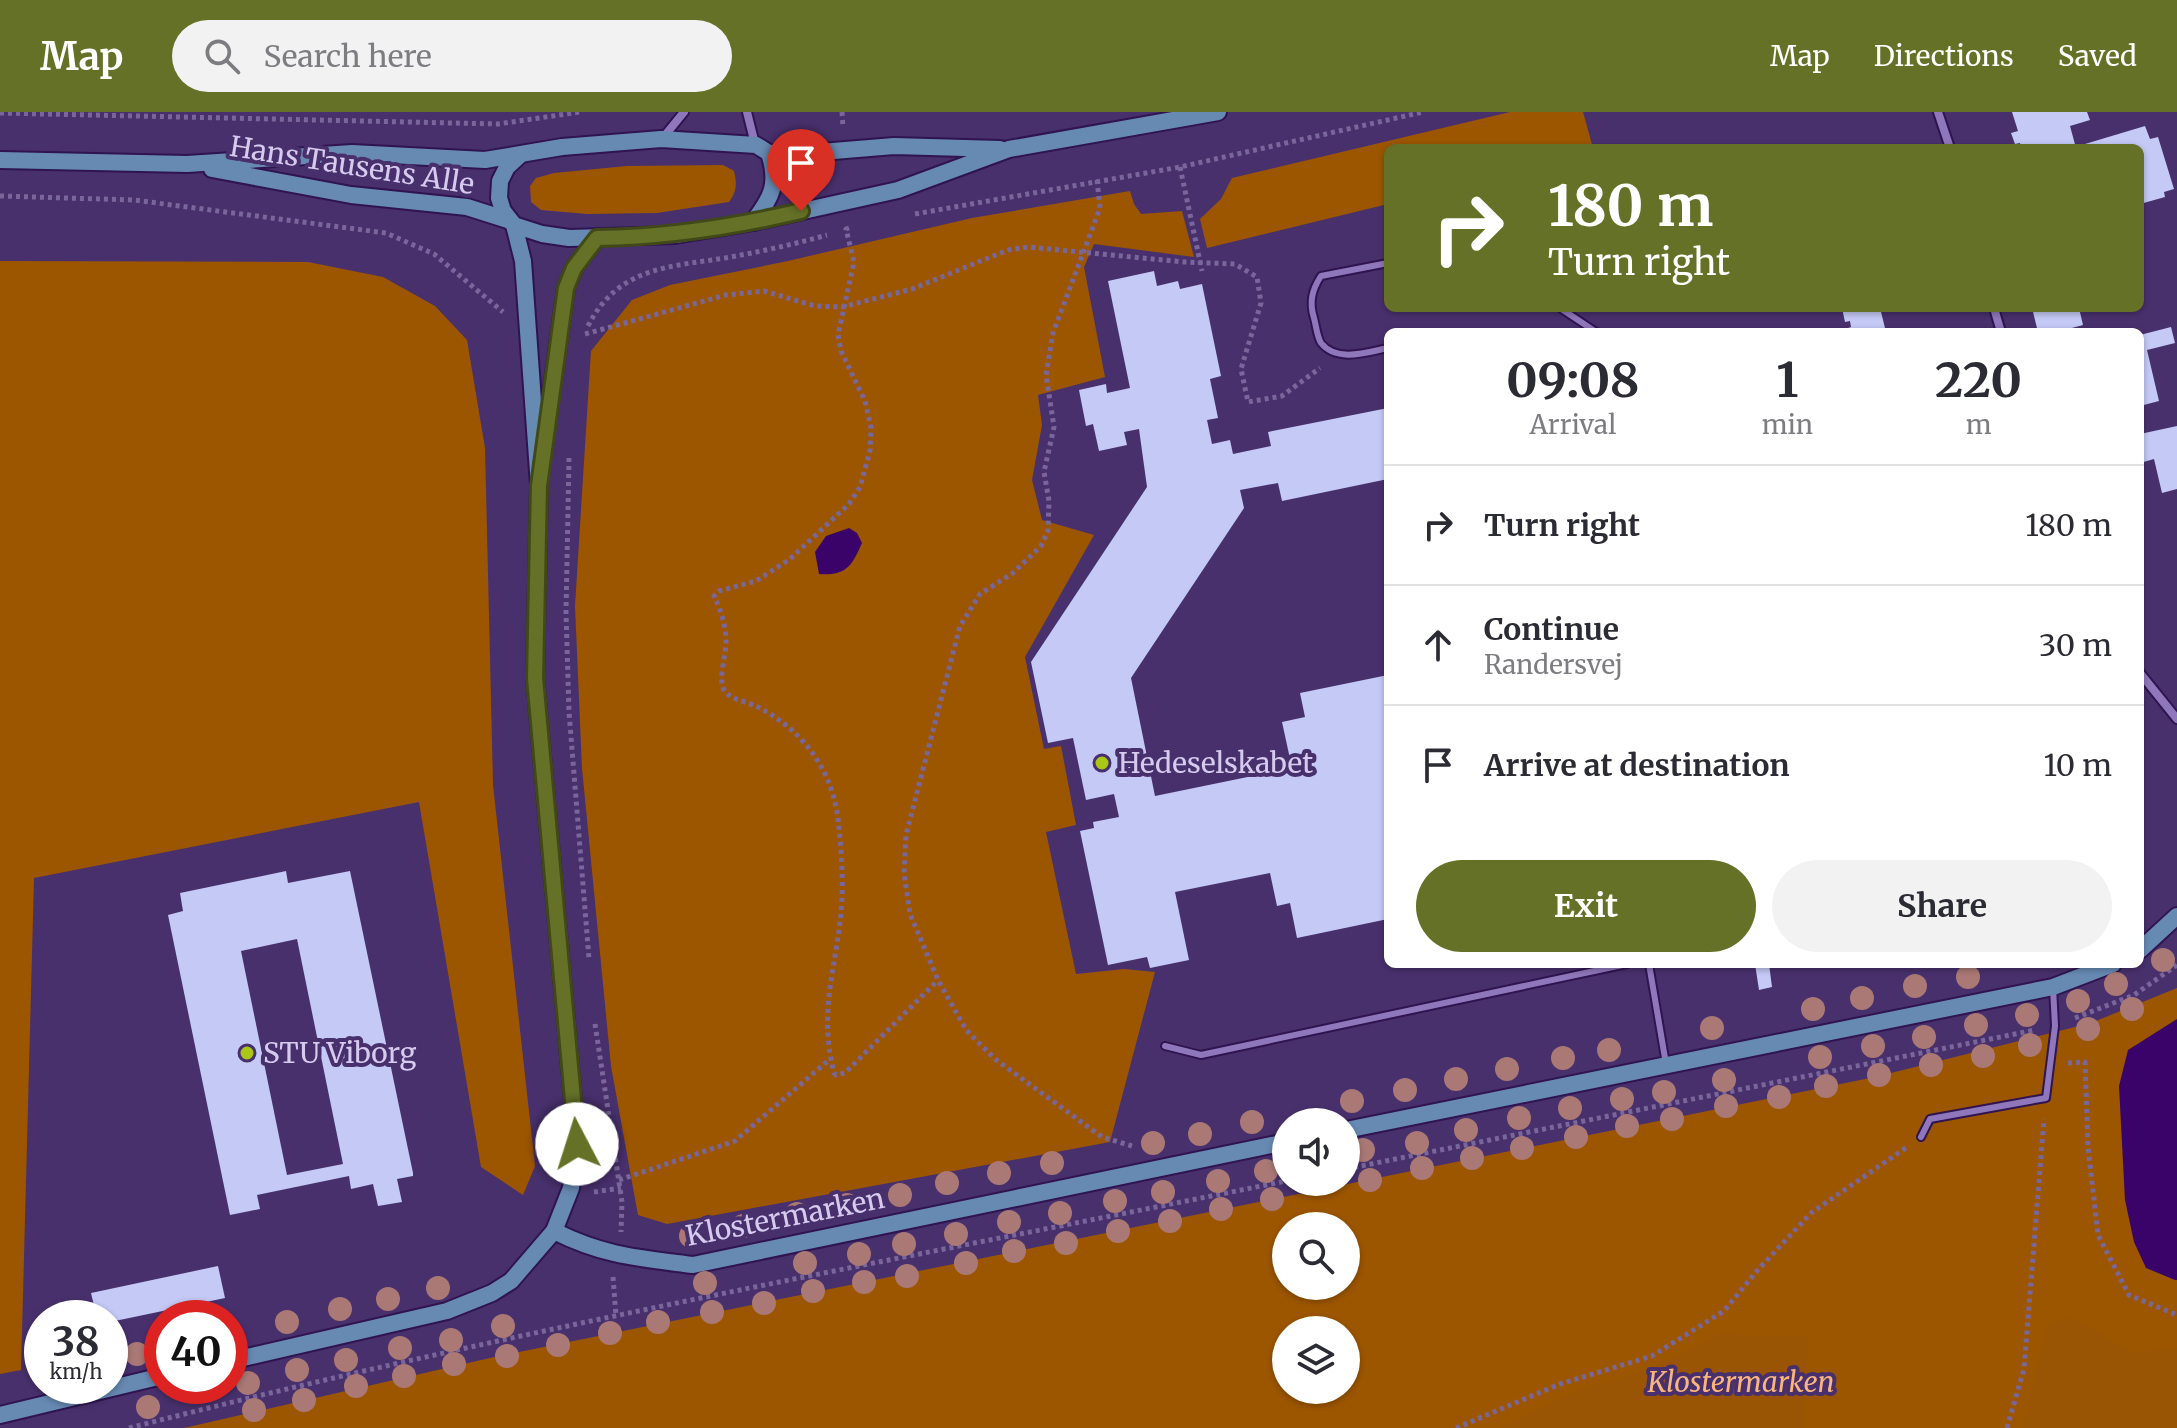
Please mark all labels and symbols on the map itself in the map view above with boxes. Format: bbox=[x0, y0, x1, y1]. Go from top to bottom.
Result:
street label: Hans Tausens Alle bbox=[227, 128, 477, 202]
pin bbox=[767, 129, 835, 211]
place label: Hedeselskabet bbox=[1118, 745, 1313, 781]
marker: Hedeselskabet bbox=[1093, 754, 1111, 772]
place label: STU Viborg bbox=[263, 1035, 417, 1071]
marker: STU Viborg bbox=[238, 1044, 256, 1062]
position arrow bbox=[535, 1102, 619, 1186]
street label: Klostermarken bbox=[683, 1180, 887, 1254]
speed limit sign: 40 bbox=[144, 1300, 248, 1404]
park label: Klostermarken bbox=[1646, 1364, 1835, 1400]

